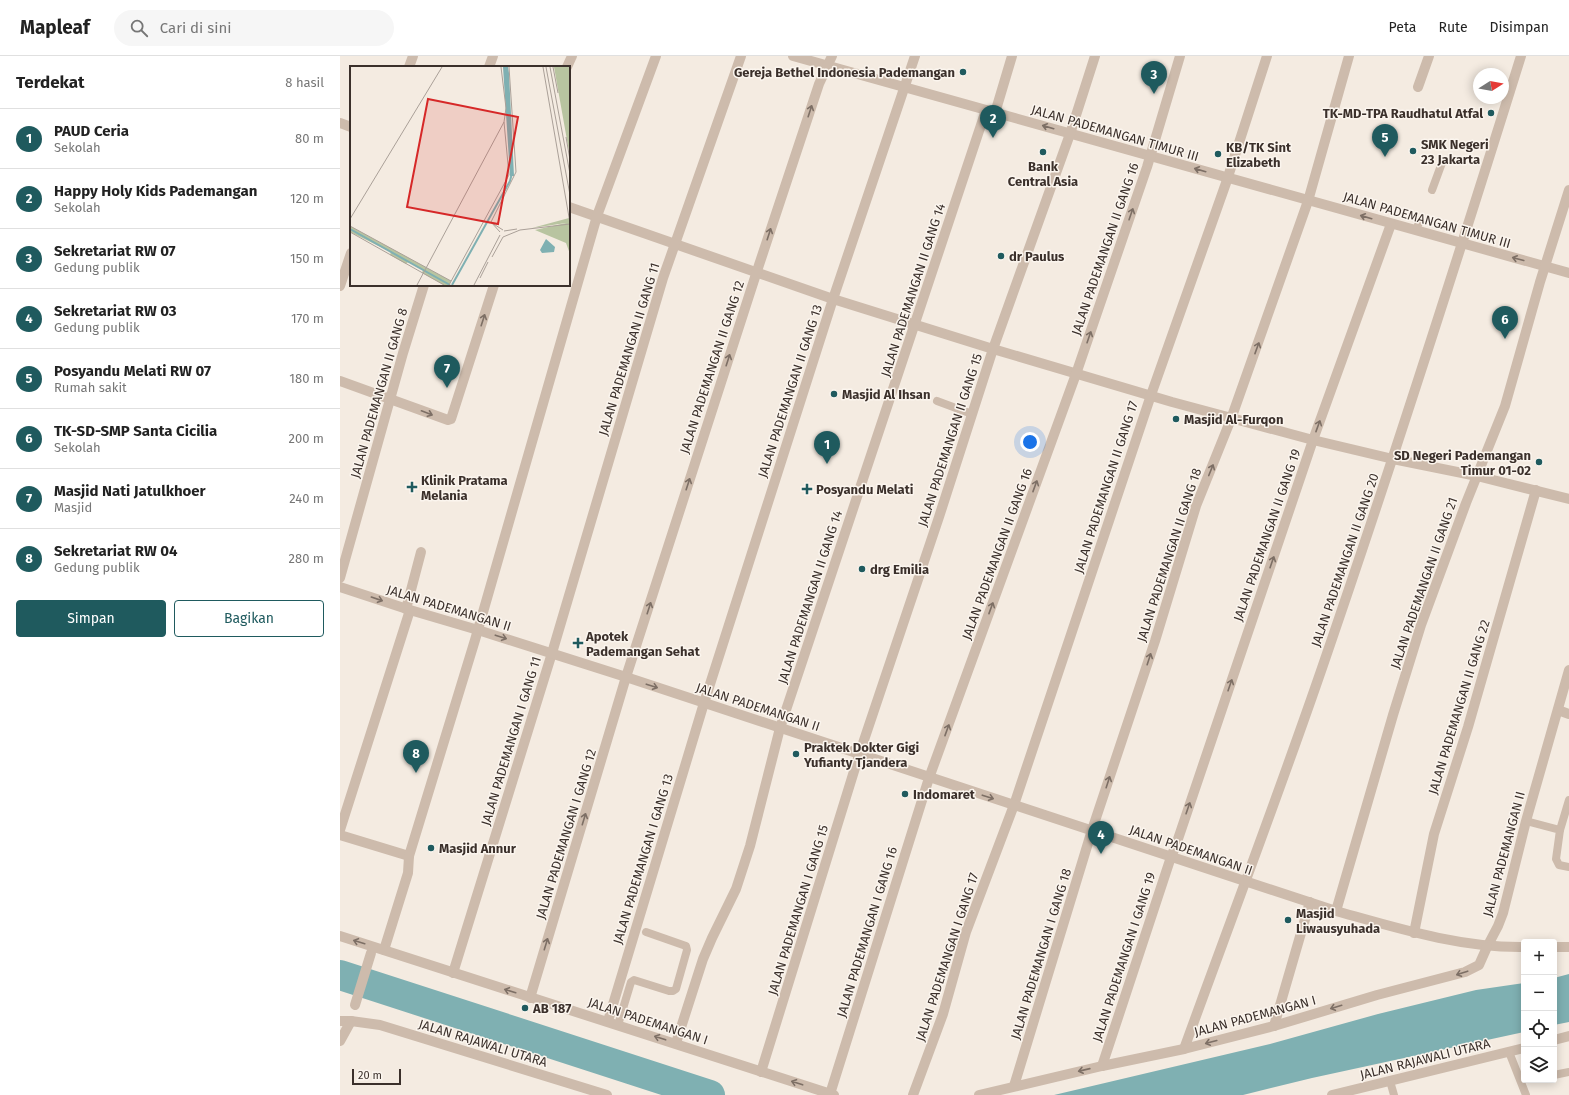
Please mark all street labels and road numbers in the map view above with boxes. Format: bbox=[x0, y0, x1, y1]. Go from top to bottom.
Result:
street label: JALAN PADEMANGAN TIMUR III bbox=[1029, 102, 1201, 164]
street label: JALAN PADEMANGAN II GANG 16 bbox=[1068, 161, 1142, 337]
street label: JALAN PADEMANGAN TIMUR III bbox=[1341, 189, 1513, 251]
street label: JALAN PADEMANGAN II GANG 14 bbox=[878, 201, 948, 379]
street label: JALAN PADEMANGAN II GANG 11 bbox=[596, 261, 662, 437]
street label: JALAN PADEMANGAN II GANG 12 bbox=[677, 279, 747, 455]
street label: JALAN PADEMANGAN II GANG 13 bbox=[755, 303, 825, 479]
street label: JALAN PADEMANGAN II GANG 8 bbox=[348, 306, 410, 480]
street label: JALAN PADEMANGAN II GANG 15 bbox=[915, 352, 985, 528]
street label: JALAN PADEMANGAN II GANG 17 bbox=[1071, 399, 1141, 575]
street label: JALAN PADEMANGAN II GANG 19 bbox=[1230, 447, 1304, 623]
street label: JALAN PADEMANGAN II GANG 16 bbox=[959, 466, 1035, 642]
street label: JALAN PADEMANGAN II GANG 18 bbox=[1134, 466, 1204, 644]
street label: JALAN PADEMANGAN II GANG 20 bbox=[1308, 471, 1382, 649]
street label: JALAN PADEMANGAN II GANG 21 bbox=[1387, 495, 1461, 671]
street label: JALAN PADEMANGAN II GANG 14 bbox=[775, 508, 845, 686]
street label: JALAN PADEMANGAN II bbox=[385, 582, 513, 634]
street label: JALAN PADEMANGAN II GANG 22 bbox=[1425, 618, 1493, 796]
street label: JALAN PADEMANGAN I GANG 11 bbox=[478, 655, 544, 827]
street label: JALAN PADEMANGAN II bbox=[694, 680, 822, 734]
street label: JALAN PADEMANGAN I GANG 12 bbox=[533, 747, 599, 921]
street label: JALAN PADEMANGAN I GANG 13 bbox=[610, 772, 676, 946]
street label: JALAN PADEMANGAN II bbox=[1480, 790, 1528, 918]
street label: JALAN PADEMANGAN II bbox=[1127, 822, 1255, 878]
street label: JALAN PADEMANGAN I GANG 15 bbox=[765, 823, 831, 997]
street label: JALAN PADEMANGAN I GANG 16 bbox=[834, 845, 900, 1019]
street label: JALAN PADEMANGAN I GANG 18 bbox=[1008, 867, 1074, 1041]
street label: JALAN PADEMANGAN I GANG 19 bbox=[1089, 870, 1159, 1044]
street label: JALAN PADEMANGAN I GANG 17 bbox=[913, 871, 981, 1043]
street label: JALAN PADEMANGAN I bbox=[1192, 993, 1318, 1039]
street label: JALAN PADEMANGAN I bbox=[586, 994, 710, 1048]
street label: JALAN RAJAWALI UTARA bbox=[417, 1016, 550, 1070]
street label: JALAN RAJAWALI UTARA bbox=[1358, 1035, 1492, 1082]

